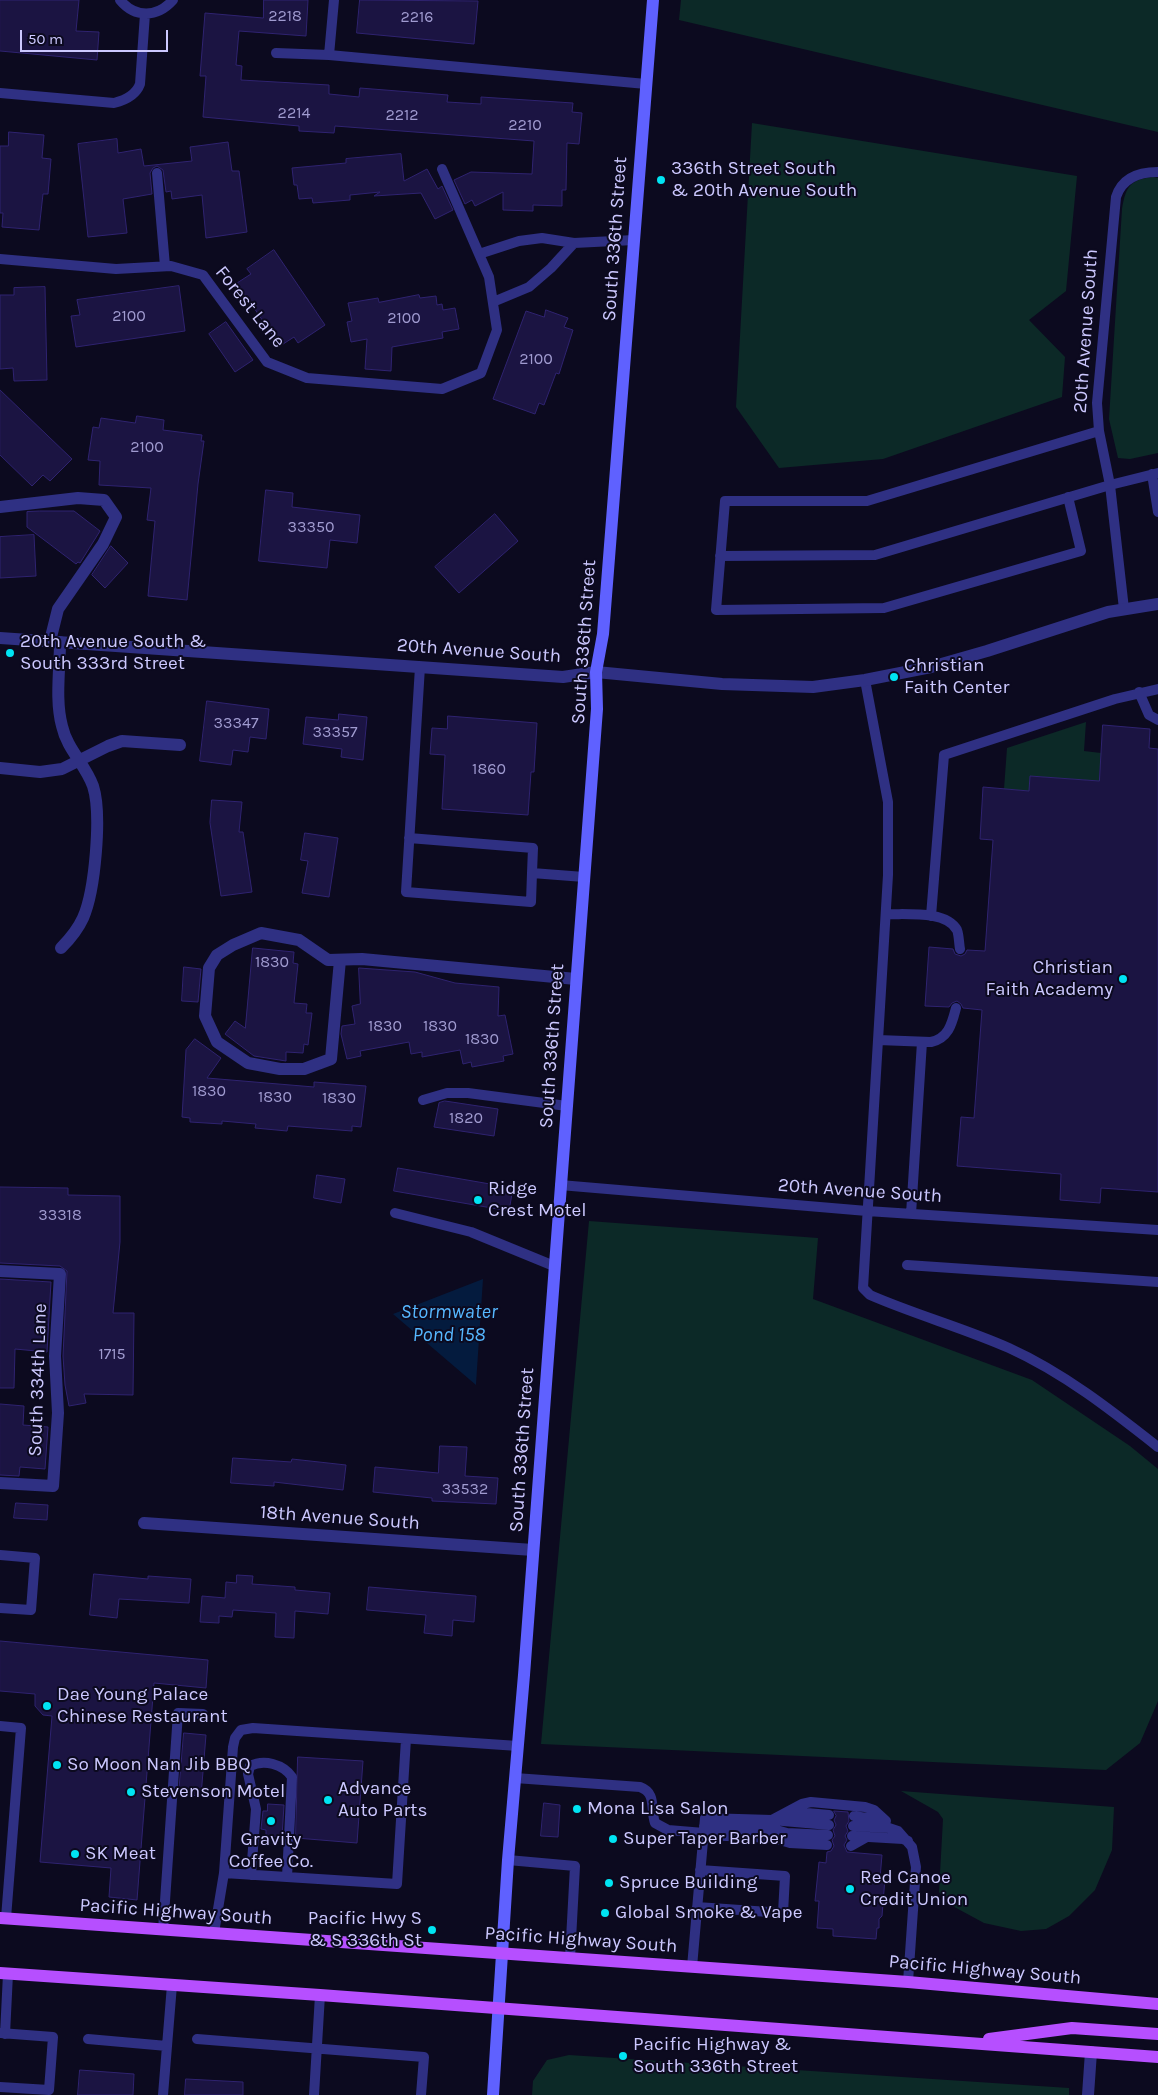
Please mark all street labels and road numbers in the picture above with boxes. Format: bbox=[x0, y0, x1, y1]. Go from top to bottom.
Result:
street label: South 336th Street bbox=[598, 156, 632, 322]
street label: 20th Avenue South bbox=[1069, 248, 1103, 414]
street label: Forest Lane bbox=[210, 261, 290, 353]
street label: South 336th Street bbox=[567, 559, 601, 725]
street label: 20th Avenue South bbox=[396, 634, 562, 668]
street label: South 336th Street bbox=[535, 963, 569, 1129]
street label: 20th Avenue South bbox=[777, 1174, 943, 1208]
street label: South 334th Lane bbox=[24, 1303, 52, 1457]
street label: South 336th Street bbox=[505, 1367, 539, 1533]
street label: 18th Avenue South bbox=[259, 1501, 421, 1535]
street label: Pacific Highway South bbox=[79, 1894, 273, 1930]
street label: Pacific Highway South bbox=[484, 1922, 678, 1958]
street label: Pacific Highway South bbox=[888, 1950, 1082, 1990]

